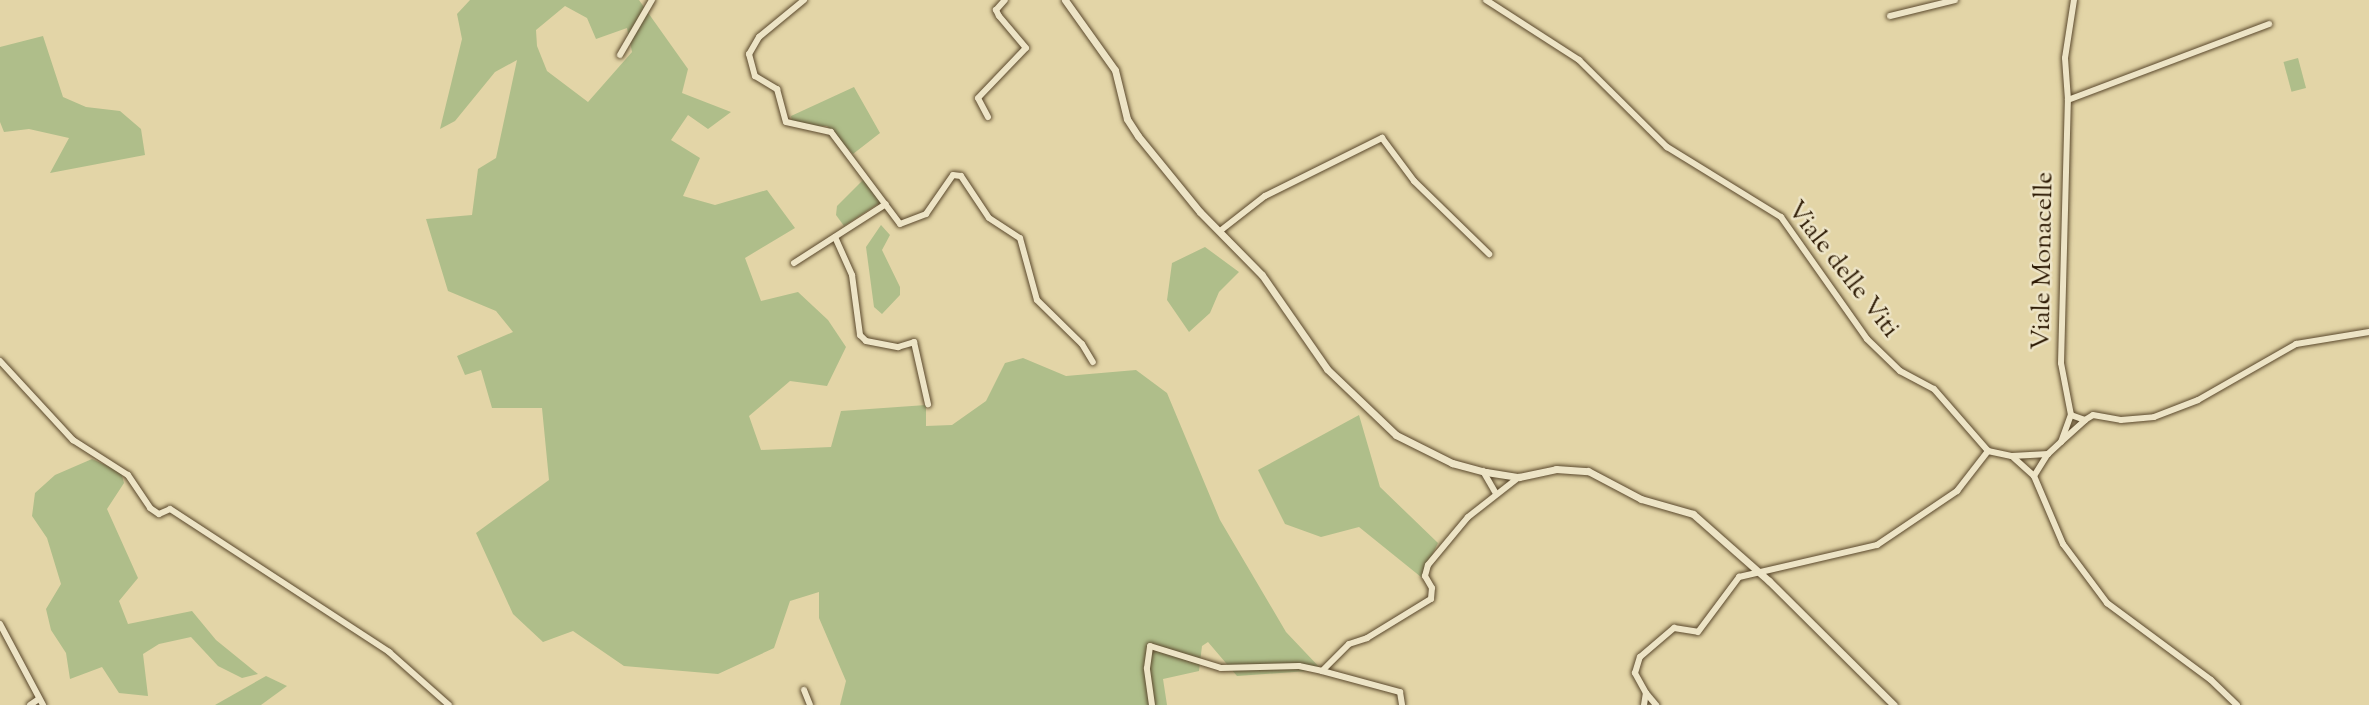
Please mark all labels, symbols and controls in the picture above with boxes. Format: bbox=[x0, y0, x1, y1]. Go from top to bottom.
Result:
street label: Viale Monacelle bbox=[2027, 172, 2061, 350]
street label: Viale delle Viti bbox=[1779, 195, 1905, 345]

